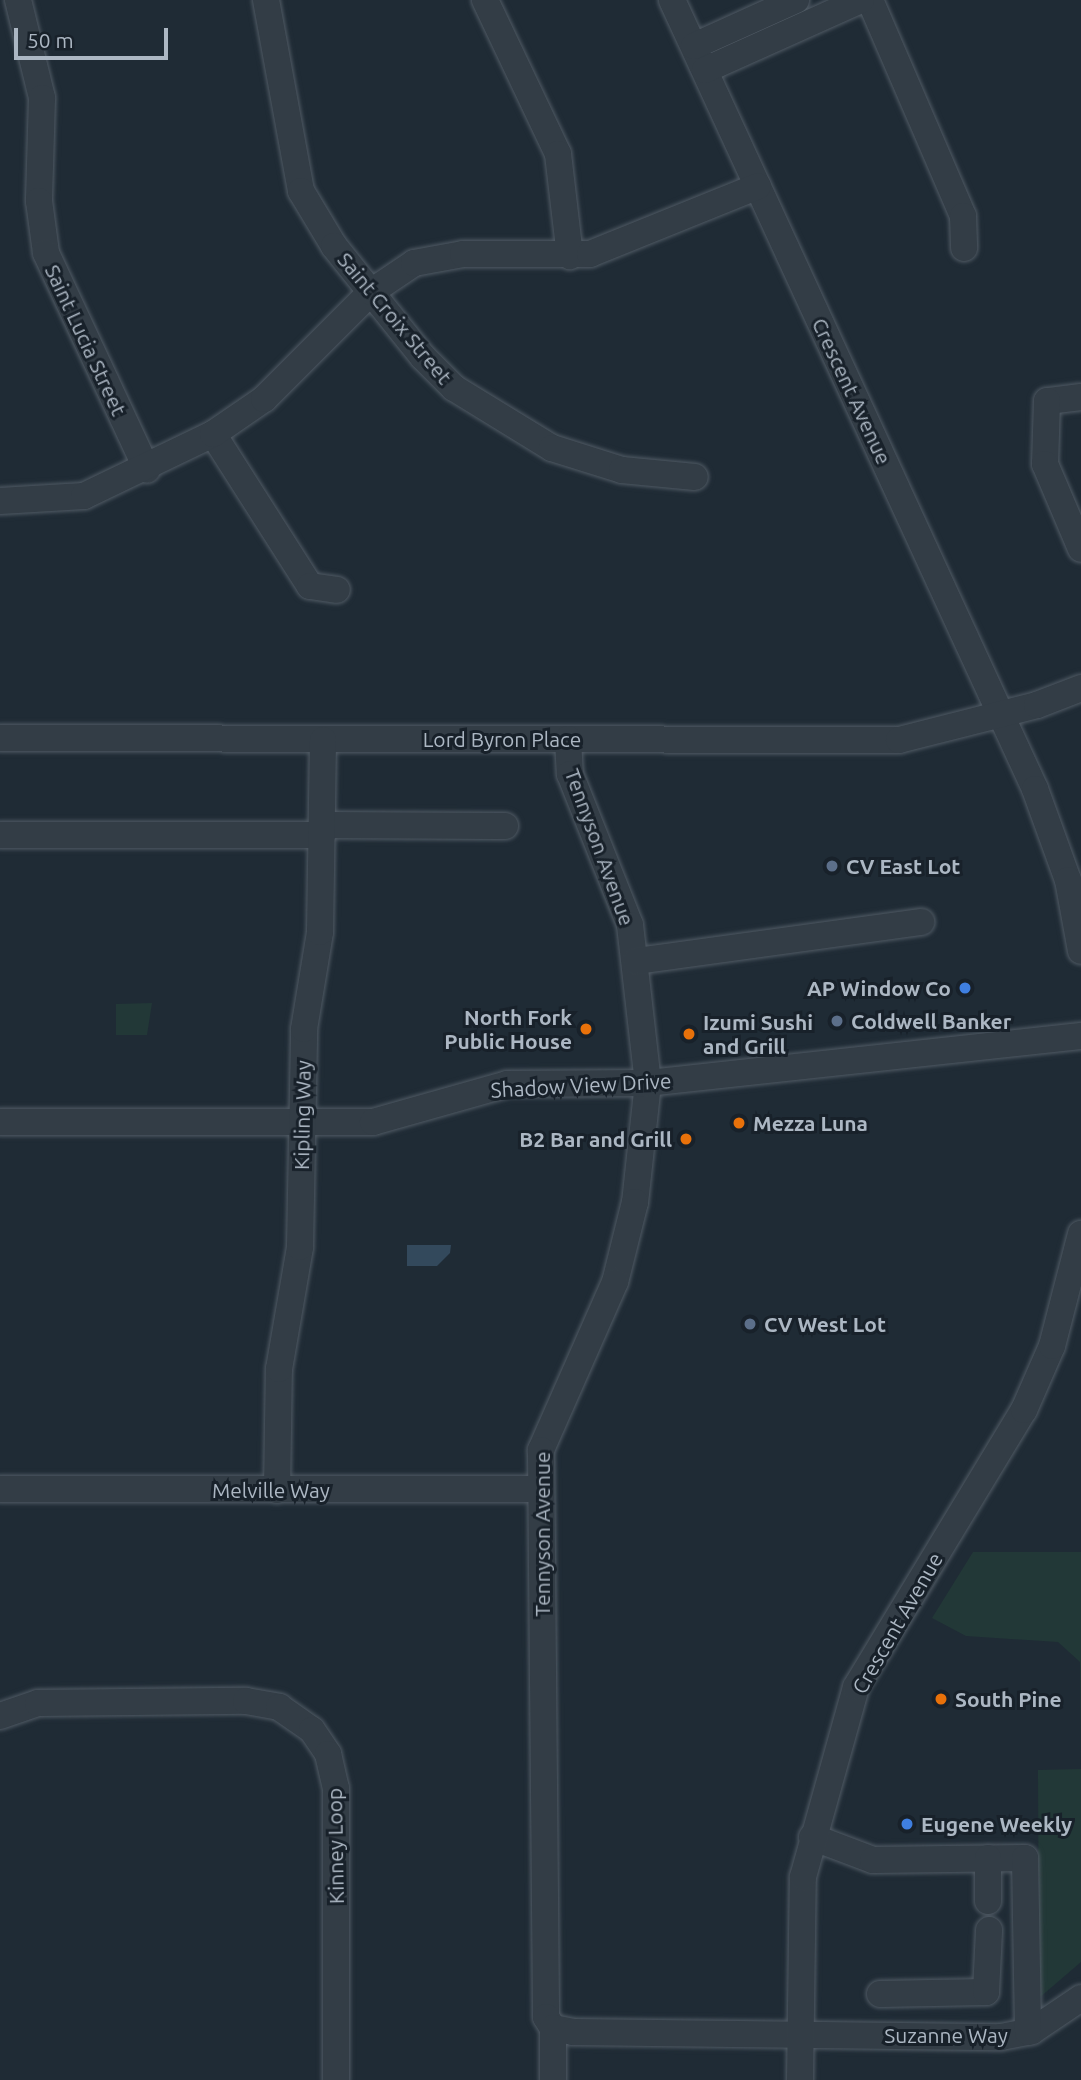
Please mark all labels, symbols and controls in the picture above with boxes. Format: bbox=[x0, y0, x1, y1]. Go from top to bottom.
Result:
scale bar bbox=[18, 14, 172, 58]
text: 50 m bbox=[27, 28, 74, 52]
street label: Saint Croix Street bbox=[333, 247, 457, 389]
street label: Saint Lucia Street bbox=[40, 260, 132, 420]
street label: Crescent Avenue bbox=[807, 314, 897, 468]
street label: Lord Byron Place bbox=[423, 726, 581, 752]
street label: Tennyson Avenue bbox=[560, 765, 640, 929]
place label: CV East Lot bbox=[846, 853, 960, 879]
marker: CV East Lot bbox=[824, 858, 840, 874]
place label: AP Window Co bbox=[807, 975, 951, 1001]
marker: AP Window Co bbox=[957, 980, 973, 996]
place label: North Fork Public House bbox=[444, 1004, 572, 1054]
place label: Coldwell Banker bbox=[851, 1008, 1011, 1034]
place label: Izumi Sushi and Grill bbox=[703, 1009, 813, 1059]
marker: Coldwell Banker bbox=[829, 1013, 845, 1029]
marker: North Fork Public House bbox=[578, 1021, 594, 1037]
marker: Izumi Sushi and Grill bbox=[681, 1026, 697, 1042]
street label: Kipling Way bbox=[288, 1060, 316, 1170]
street label: Shadow View Drive bbox=[490, 1068, 672, 1102]
place label: Mezza Luna bbox=[753, 1110, 868, 1136]
marker: Mezza Luna bbox=[731, 1115, 747, 1131]
place label: B2 Bar and Grill bbox=[519, 1126, 672, 1152]
marker: B2 Bar and Grill bbox=[678, 1131, 694, 1147]
place label: CV West Lot bbox=[764, 1311, 886, 1337]
marker: CV West Lot bbox=[742, 1316, 758, 1332]
street label: Tennyson Avenue bbox=[529, 1451, 555, 1617]
street label: Melville Way bbox=[212, 1477, 330, 1503]
street label: Crescent Avenue bbox=[846, 1548, 948, 1698]
place label: South Pine bbox=[955, 1686, 1062, 1712]
marker: South Pine bbox=[933, 1691, 949, 1707]
street label: Kinney Loop bbox=[321, 1788, 349, 1904]
place label: Eugene Weekly bbox=[921, 1811, 1072, 1837]
marker: Eugene Weekly bbox=[899, 1816, 915, 1832]
street label: Suzanne Way bbox=[884, 2022, 1008, 2048]

